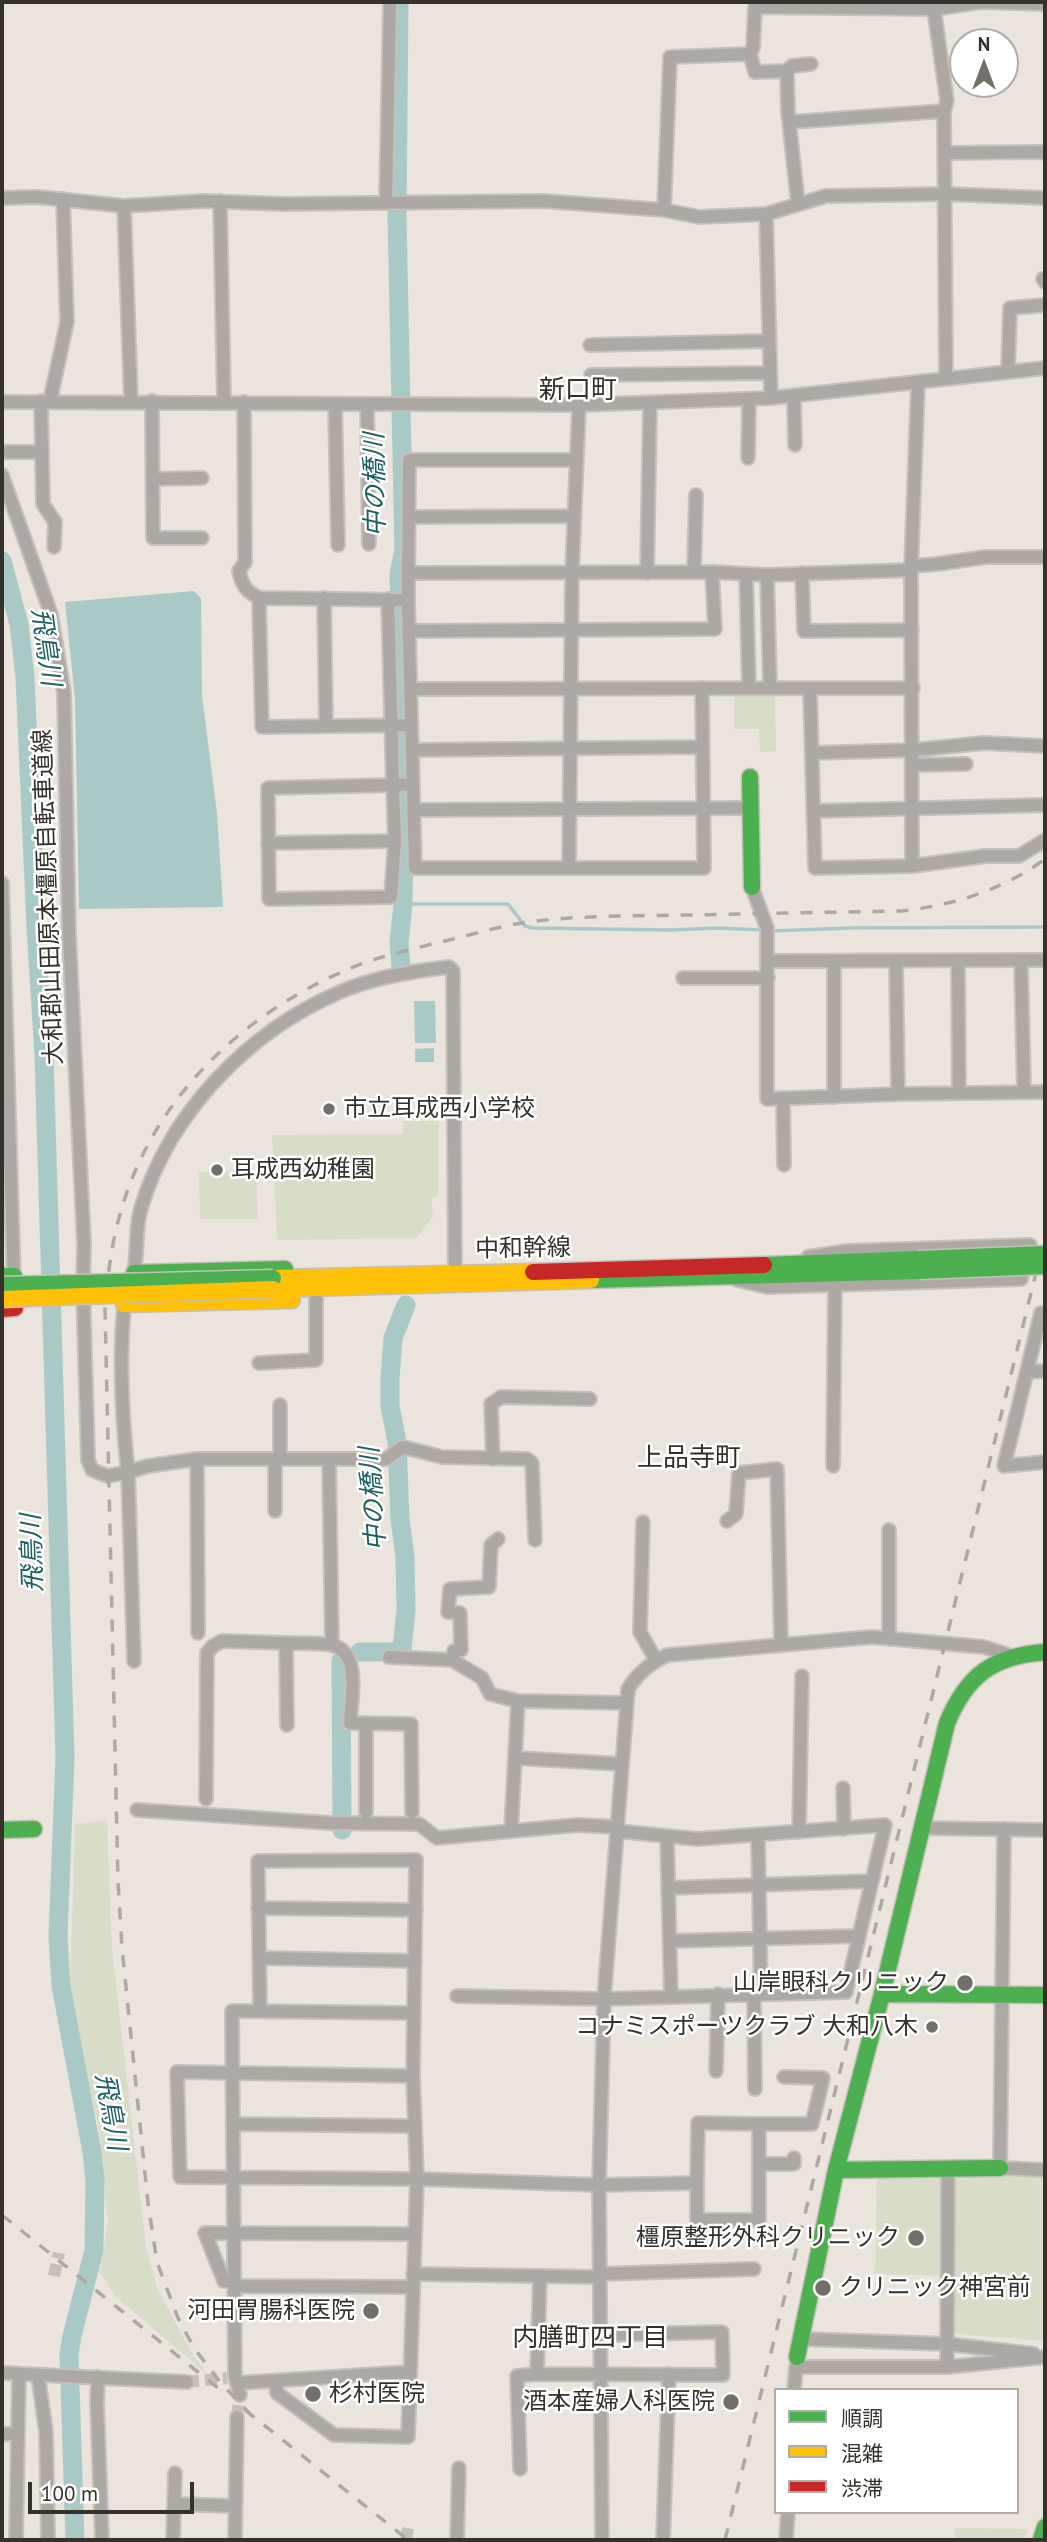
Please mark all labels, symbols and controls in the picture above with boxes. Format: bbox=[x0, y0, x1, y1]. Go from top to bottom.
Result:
north arrow bbox=[949, 28, 1019, 98]
text: N bbox=[978, 32, 990, 56]
district label: 新口町 bbox=[539, 375, 617, 407]
water label: 中の橋川 bbox=[359, 433, 393, 537]
water label: 飛鳥川 bbox=[24, 606, 66, 688]
street label: 大和郡山田原本橿原自転車道線 bbox=[29, 729, 69, 1065]
place label: 市立耳成西小学校 bbox=[343, 1095, 535, 1123]
marker: 市立耳成西小学校 bbox=[321, 1101, 337, 1117]
place label: 耳成西幼稚園 bbox=[231, 1156, 375, 1184]
marker: 耳成西幼稚園 bbox=[209, 1162, 225, 1178]
street label: 中和幹線 bbox=[475, 1234, 571, 1264]
district label: 上品寺町 bbox=[637, 1443, 741, 1475]
water label: 中の橋川 bbox=[355, 1446, 393, 1552]
water label: 飛鳥川 bbox=[16, 1513, 50, 1593]
place label: 山岸眼科クリニック bbox=[733, 1969, 949, 1997]
marker: 山岸眼科クリニック bbox=[955, 1973, 975, 1993]
place label: コナミスポーツクラブ 大和八木 bbox=[576, 2013, 918, 2041]
marker: コナミスポーツクラブ 大和八木 bbox=[924, 2019, 940, 2035]
water label: 飛鳥川 bbox=[88, 2071, 132, 2153]
place label: 橿原整形外科クリニック bbox=[636, 2224, 900, 2252]
marker: 橿原整形外科クリニック bbox=[906, 2228, 926, 2248]
place label: クリニック神宮前 bbox=[839, 2274, 1031, 2302]
marker: クリニック神宮前 bbox=[813, 2278, 833, 2298]
place label: 河田胃腸科医院 bbox=[187, 2297, 355, 2325]
marker: 河田胃腸科医院 bbox=[361, 2301, 381, 2321]
district label: 内膳町四丁目 bbox=[512, 2323, 668, 2355]
place label: 杉村医院 bbox=[329, 2380, 425, 2408]
marker: 杉村医院 bbox=[303, 2384, 323, 2404]
place label: 酒本産婦人科医院 bbox=[523, 2388, 715, 2416]
legend bbox=[774, 2388, 1019, 2514]
marker: 酒本産婦人科医院 bbox=[721, 2392, 741, 2412]
text: 順調 bbox=[841, 2405, 883, 2432]
text: 混雑 bbox=[841, 2440, 883, 2467]
scale bar bbox=[32, 2468, 198, 2512]
text: 渋滞 bbox=[841, 2475, 883, 2502]
text: 100 m bbox=[41, 2480, 98, 2507]

